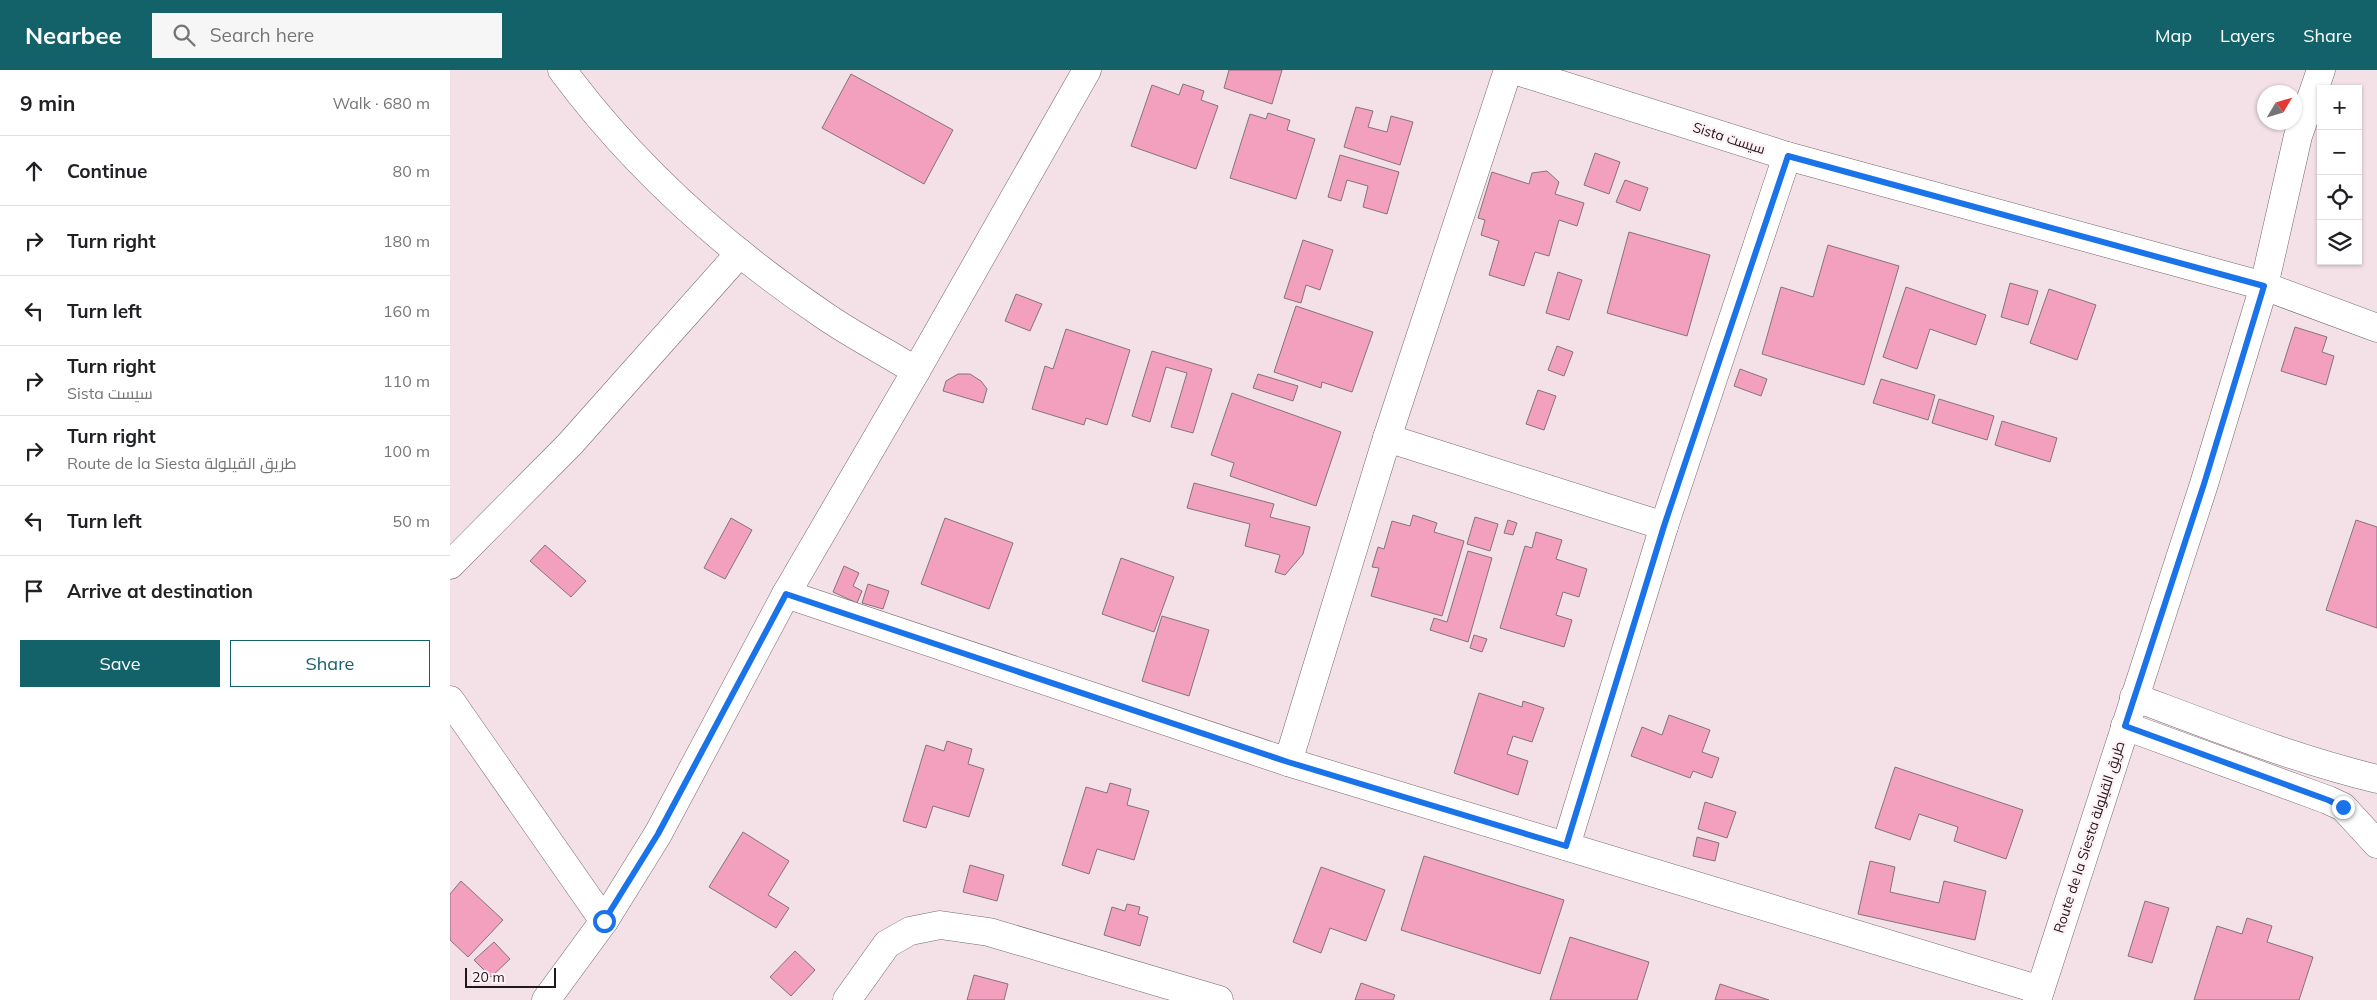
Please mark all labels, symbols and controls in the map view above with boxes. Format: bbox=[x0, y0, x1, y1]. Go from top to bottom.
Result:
search box bbox=[152, 13, 502, 58]
text: Nearbee bbox=[25, 20, 122, 50]
icon: search bbox=[170, 21, 198, 49]
text: Search here bbox=[210, 23, 314, 47]
text: Map bbox=[2155, 24, 2192, 47]
text: Layers bbox=[2220, 24, 2275, 47]
text: Share bbox=[2303, 24, 2352, 47]
north arrow bbox=[2257, 85, 2302, 130]
map controls bbox=[2317, 85, 2362, 265]
button: + bbox=[2317, 85, 2362, 130]
text: 9 min bbox=[20, 90, 75, 116]
text: Walk · 680 m bbox=[332, 93, 430, 113]
street label: Sista سيست bbox=[1691, 118, 1767, 158]
button: − bbox=[2317, 130, 2362, 175]
icon: ahead bbox=[20, 157, 48, 185]
text: Continue bbox=[67, 159, 147, 183]
text: 80 m bbox=[393, 161, 430, 181]
button: locate bbox=[2317, 175, 2362, 220]
button: layers bbox=[2317, 220, 2362, 265]
icon: right bbox=[20, 227, 48, 255]
text: Turn right bbox=[67, 229, 156, 253]
text: 180 m bbox=[383, 231, 430, 251]
icon: left bbox=[20, 297, 48, 325]
text: Turn left bbox=[67, 299, 142, 323]
text: 160 m bbox=[383, 301, 430, 321]
text: Turn right bbox=[67, 354, 156, 378]
icon: right bbox=[20, 367, 48, 395]
text: 110 m bbox=[383, 371, 430, 391]
text: Sista سيست bbox=[67, 383, 153, 403]
text: Turn right bbox=[67, 424, 156, 448]
icon: right bbox=[20, 437, 48, 465]
text: 100 m bbox=[383, 441, 430, 461]
text: Route de la Siesta طريق القيلولة bbox=[67, 453, 297, 473]
icon: left bbox=[20, 507, 48, 535]
text: Turn left bbox=[67, 509, 142, 533]
text: 50 m bbox=[393, 511, 430, 531]
icon: arrive bbox=[20, 577, 48, 605]
text: Arrive at destination bbox=[67, 579, 253, 603]
button: Save bbox=[20, 640, 220, 687]
button: Share bbox=[230, 640, 430, 687]
street label: Route de la Siesta طريق القيلولة bbox=[2049, 739, 2129, 935]
route end bbox=[2332, 796, 2355, 819]
route start bbox=[593, 910, 616, 933]
scale bar bbox=[465, 965, 556, 988]
text: 20 m bbox=[472, 968, 505, 986]

